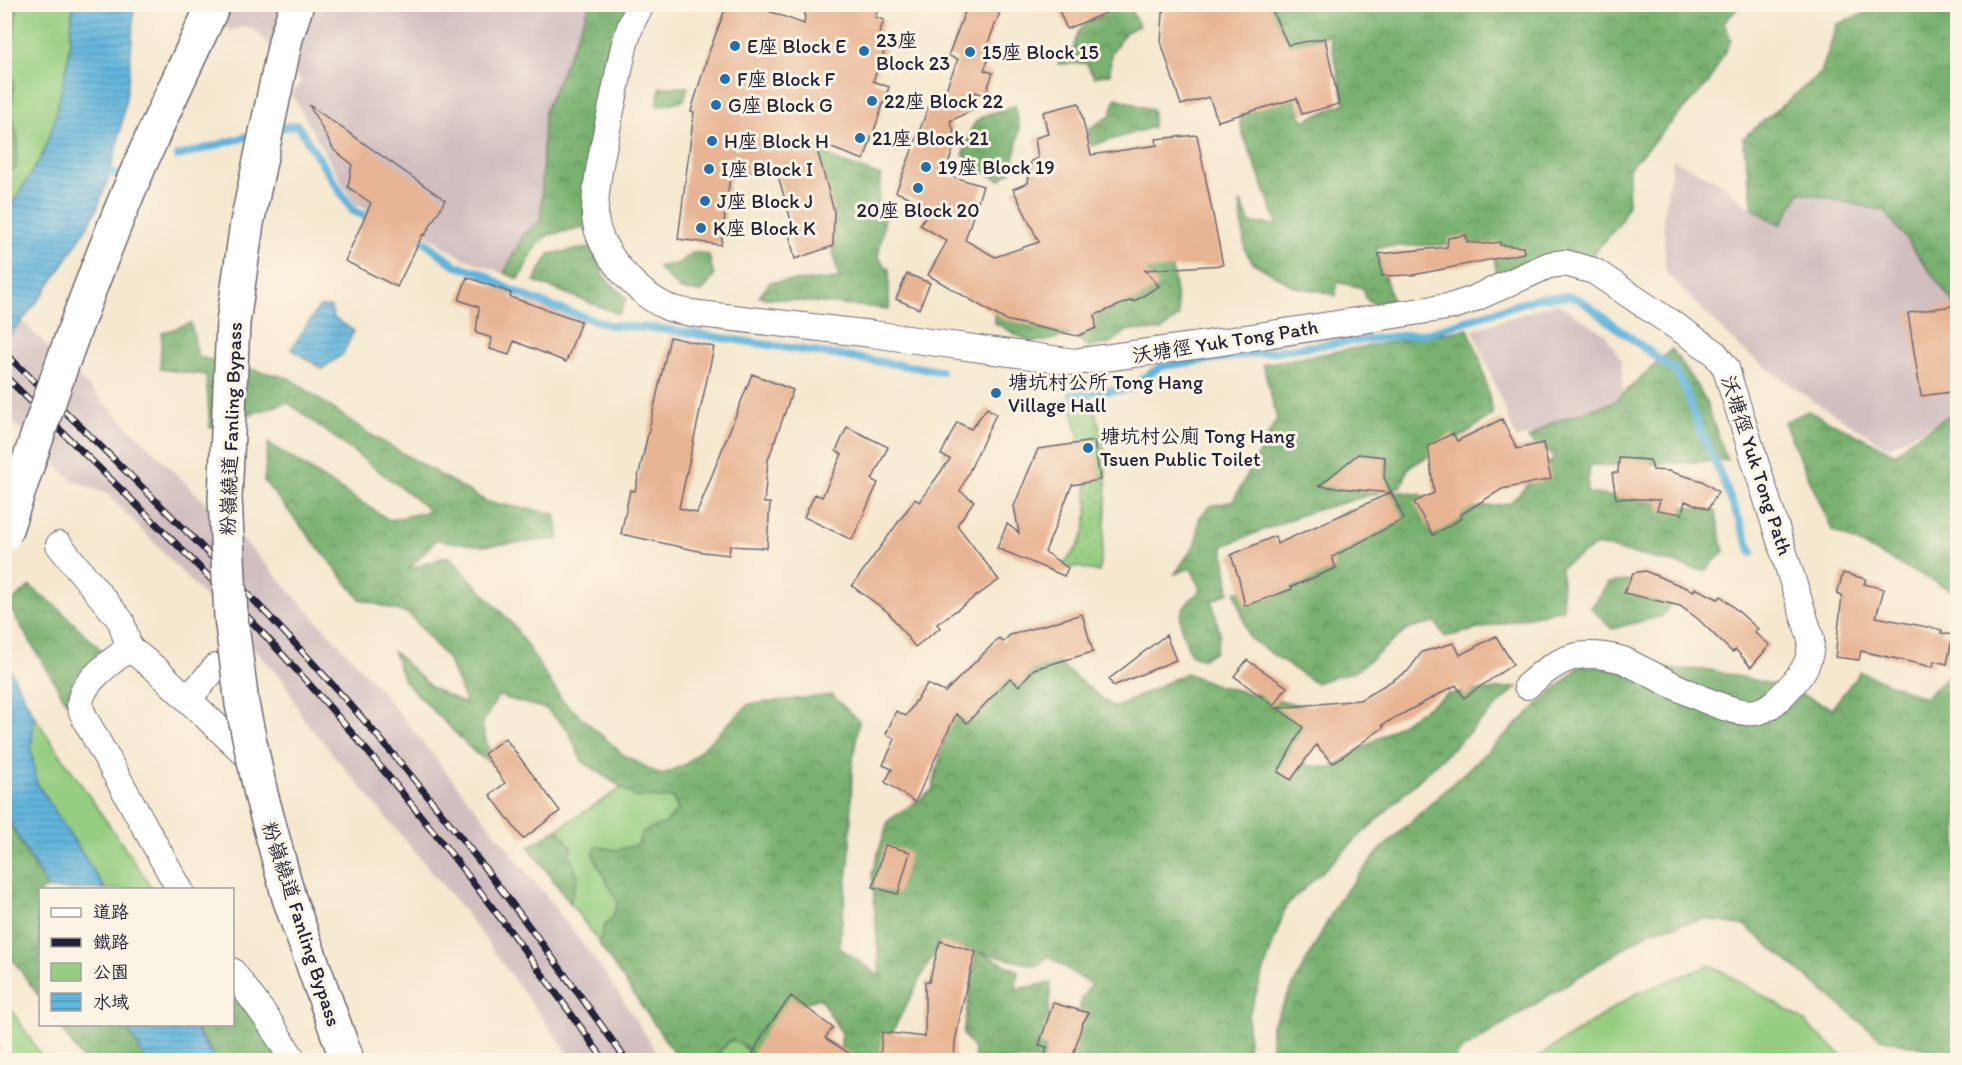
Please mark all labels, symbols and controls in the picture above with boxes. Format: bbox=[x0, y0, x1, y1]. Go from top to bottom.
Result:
place label: 23座 Block 23 bbox=[876, 28, 950, 75]
place label: E座 Block E bbox=[747, 34, 846, 58]
marker: E座 Block E bbox=[728, 39, 742, 53]
place label: 15座 Block 15 bbox=[982, 40, 1099, 64]
marker: 23座 Block 23 bbox=[857, 44, 871, 58]
marker: 15座 Block 15 bbox=[963, 45, 977, 59]
place label: F座 Block F bbox=[737, 67, 836, 91]
marker: F座 Block F bbox=[718, 72, 732, 86]
place label: 22座 Block 22 bbox=[884, 89, 1004, 113]
place label: G座 Block G bbox=[728, 93, 833, 117]
marker: 22座 Block 22 bbox=[865, 94, 879, 108]
marker: G座 Block G bbox=[709, 98, 723, 112]
place label: 21座 Block 21 bbox=[872, 126, 989, 150]
place label: H座 Block H bbox=[724, 129, 829, 153]
marker: 21座 Block 21 bbox=[853, 131, 867, 145]
marker: H座 Block H bbox=[705, 134, 719, 148]
place label: 19座 Block 19 bbox=[938, 155, 1055, 179]
place label: I座 Block I bbox=[721, 157, 813, 181]
marker: 19座 Block 19 bbox=[919, 160, 933, 174]
marker: I座 Block I bbox=[702, 162, 716, 176]
marker: 20座 Block 20 bbox=[911, 181, 925, 195]
place label: J座 Block J bbox=[717, 189, 813, 213]
marker: J座 Block J bbox=[698, 194, 712, 208]
place label: 20座 Block 20 bbox=[857, 198, 979, 222]
place label: K座 Block K bbox=[713, 216, 816, 240]
marker: K座 Block K bbox=[694, 221, 708, 235]
street label: 沃塘徑 Yuk Tong Path bbox=[1130, 314, 1320, 368]
street label: 粉嶺繞道 Fanling Bypass bbox=[215, 322, 247, 536]
place label: 塘坑村公所 Tong Hang Village Hall bbox=[1008, 370, 1204, 417]
street label: 沃塘徑 Yuk Tong Path bbox=[1717, 372, 1797, 558]
marker: 塘坑村公所 Tong Hang Village Hall bbox=[989, 386, 1003, 400]
place label: 塘坑村公廁 Tong Hang Tsuen Public Toilet bbox=[1100, 424, 1296, 471]
marker: 塘坑村公廁 Tong Hang Tsuen Public Toilet bbox=[1081, 441, 1095, 455]
street label: 粉嶺繞道 Fanling Bypass bbox=[258, 819, 346, 1029]
legend bbox=[39, 888, 234, 1026]
text: 道路 bbox=[93, 901, 129, 923]
text: 鐵路 bbox=[93, 931, 129, 953]
text: 公園 bbox=[93, 961, 129, 983]
text: 水域 bbox=[93, 991, 129, 1013]

